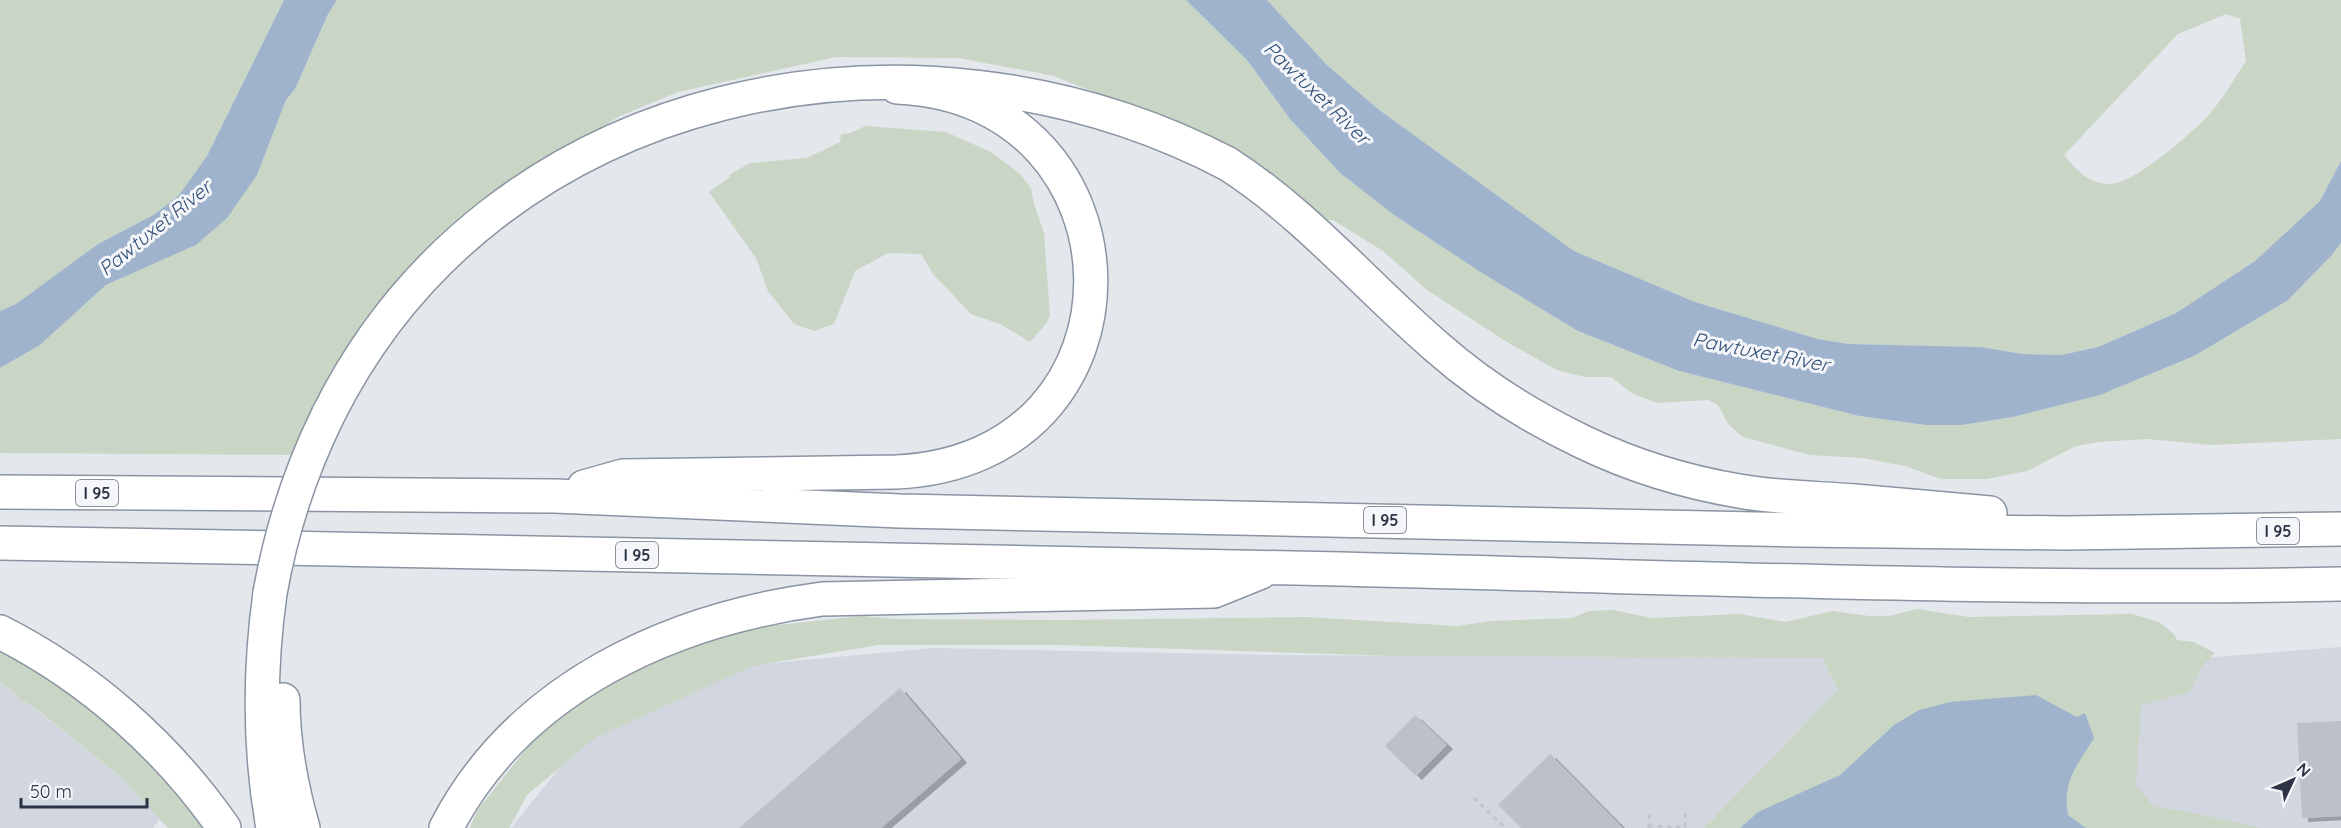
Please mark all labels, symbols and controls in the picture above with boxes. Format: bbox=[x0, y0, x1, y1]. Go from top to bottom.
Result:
water label: Pawtuxet River bbox=[1259, 36, 1377, 151]
water label: Pawtuxet River bbox=[93, 173, 218, 281]
water label: Pawtuxet River bbox=[1691, 326, 1834, 377]
road number: I 95 bbox=[76, 480, 118, 506]
road number: I 95 bbox=[1364, 507, 1406, 533]
road number: I 95 bbox=[2257, 518, 2299, 544]
road number: I 95 bbox=[616, 542, 658, 568]
north arrow bbox=[2263, 750, 2323, 810]
text: N bbox=[2293, 758, 2315, 781]
scale bar bbox=[21, 771, 147, 809]
text: 50 m bbox=[30, 780, 72, 803]

